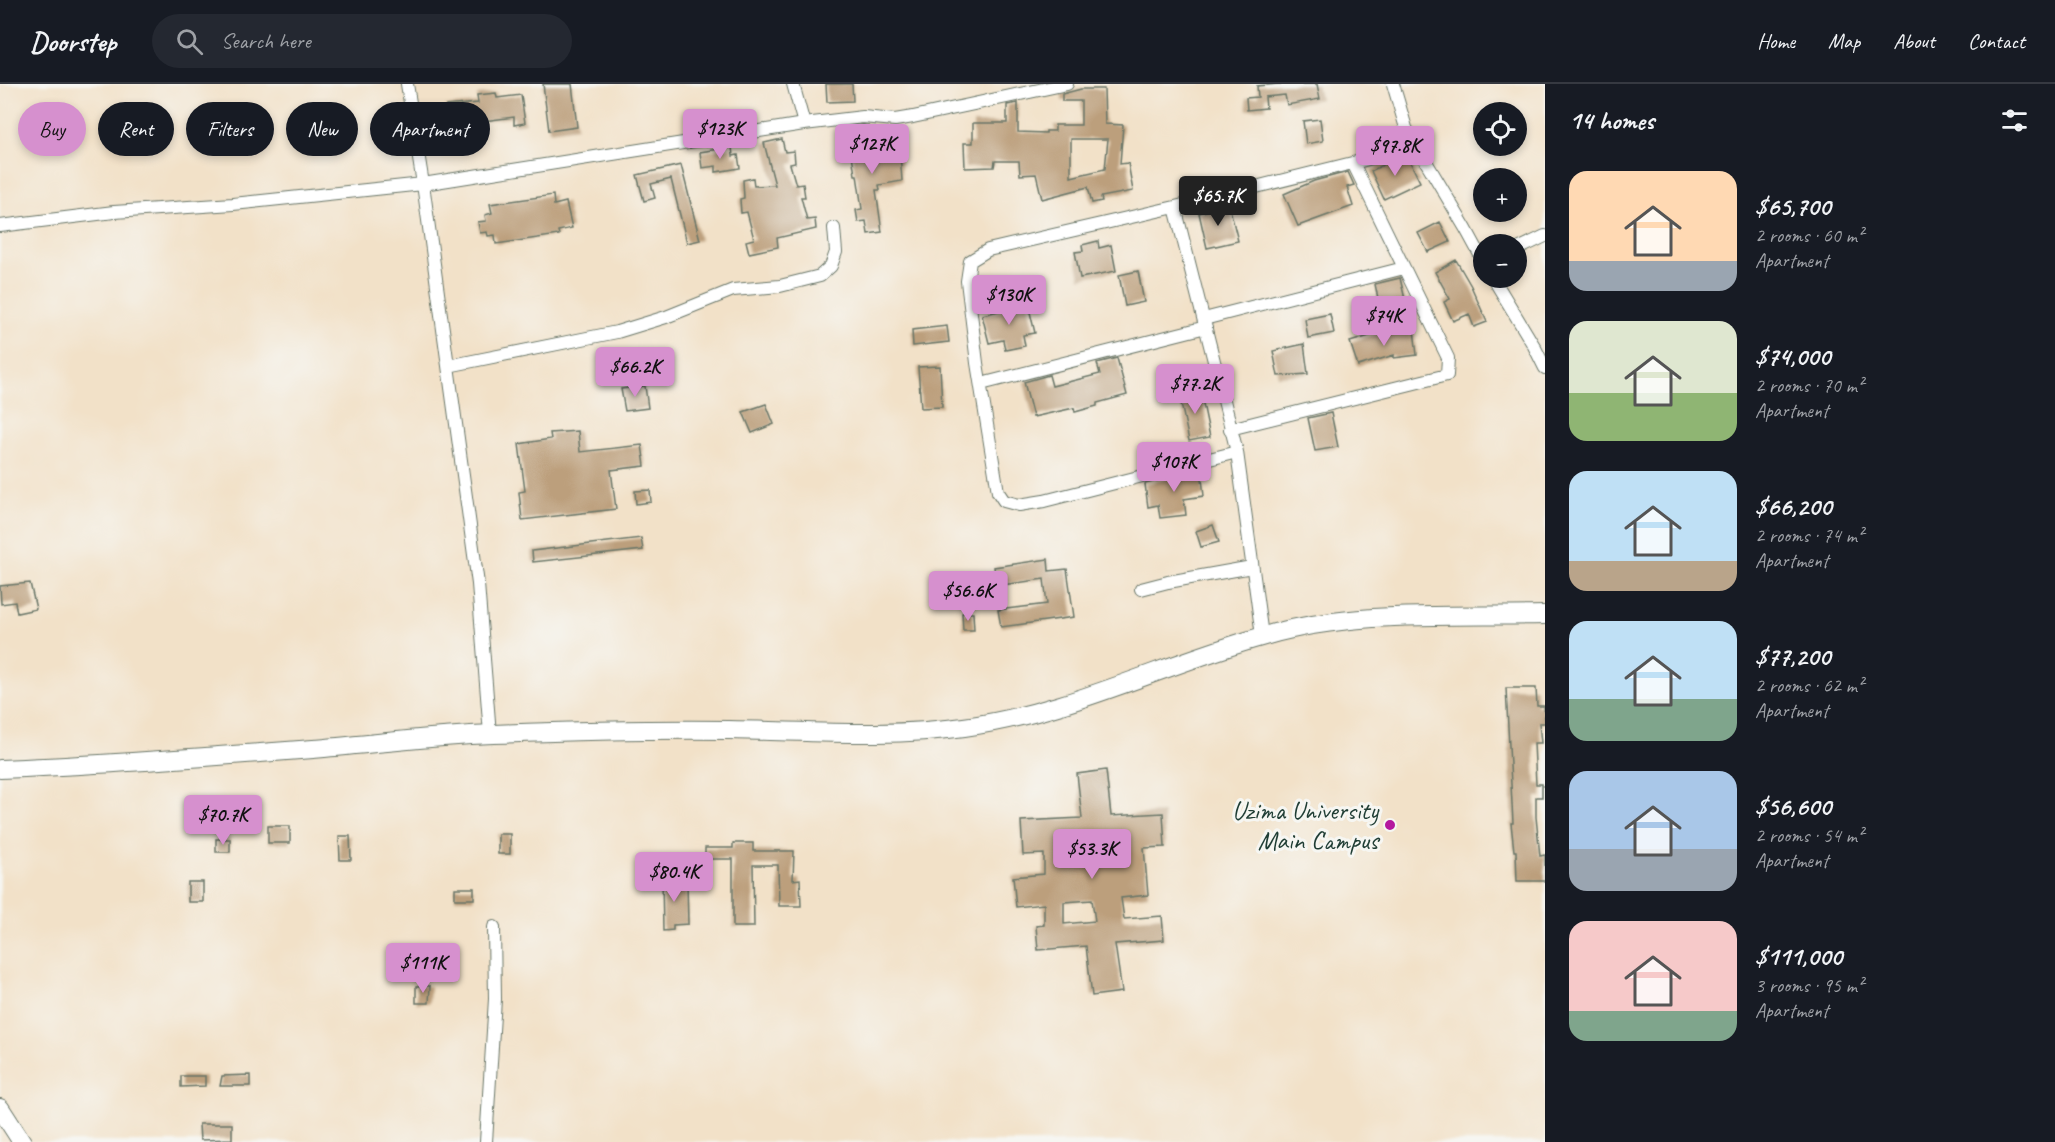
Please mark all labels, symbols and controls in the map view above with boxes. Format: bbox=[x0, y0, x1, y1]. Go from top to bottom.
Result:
search box bbox=[152, 14, 572, 68]
text: Doorstep bbox=[30, 24, 116, 59]
icon: search bbox=[173, 25, 206, 58]
text: Search here bbox=[221, 27, 311, 55]
text: Home bbox=[1757, 28, 1795, 54]
text: Map bbox=[1828, 28, 1860, 54]
text: About bbox=[1893, 28, 1935, 54]
text: Contact bbox=[1968, 28, 2025, 54]
chip: Buy bbox=[18, 102, 86, 156]
chip: Rent bbox=[98, 102, 174, 156]
chip: Filters bbox=[186, 102, 274, 156]
chip: New bbox=[286, 102, 358, 156]
chip: Apartment bbox=[370, 102, 490, 156]
map controls bbox=[1473, 102, 1527, 288]
button: locate bbox=[1473, 102, 1527, 156]
text: 14 homes bbox=[1569, 104, 1654, 137]
icon: filters bbox=[1998, 104, 2031, 137]
pin: $123K bbox=[678, 109, 762, 160]
text: $123K bbox=[697, 116, 743, 141]
pin: $127K bbox=[830, 124, 914, 175]
pin: $97.8K bbox=[1346, 126, 1444, 177]
text: $127K bbox=[849, 131, 895, 156]
text: $97.8K bbox=[1370, 133, 1420, 158]
button: + bbox=[1473, 168, 1527, 222]
pin: $65.7K bbox=[1169, 176, 1267, 227]
text: $65.7K bbox=[1193, 183, 1243, 208]
text: $65,700 bbox=[1755, 190, 1830, 223]
icon: home bbox=[1617, 195, 1689, 267]
text: 2 rooms · 60 m² bbox=[1755, 223, 1863, 248]
button: − bbox=[1473, 234, 1527, 288]
text: Apartment bbox=[1755, 248, 1828, 273]
pin: $130K bbox=[967, 275, 1051, 326]
text: $130K bbox=[986, 282, 1032, 307]
pin: $74K bbox=[1348, 296, 1420, 347]
text: $74K bbox=[1365, 303, 1403, 328]
text: $74,000 bbox=[1755, 340, 1830, 373]
icon: home bbox=[1617, 345, 1689, 417]
pin: $66.2K bbox=[586, 347, 684, 398]
text: $66.2K bbox=[610, 354, 660, 379]
pin: $77.2K bbox=[1146, 364, 1244, 415]
text: $77.2K bbox=[1170, 371, 1220, 396]
text: 2 rooms · 70 m² bbox=[1755, 373, 1863, 398]
text: Apartment bbox=[1755, 398, 1828, 423]
pin: $107K bbox=[1132, 442, 1216, 493]
text: $107K bbox=[1151, 449, 1197, 474]
text: $66,200 bbox=[1755, 490, 1831, 523]
icon: home bbox=[1617, 495, 1689, 567]
text: 2 rooms · 74 m² bbox=[1755, 523, 1863, 548]
text: Apartment bbox=[1755, 548, 1828, 573]
pin: $56.6K bbox=[919, 571, 1017, 622]
text: $56.6K bbox=[943, 578, 993, 603]
text: $77,200 bbox=[1755, 640, 1830, 673]
icon: home bbox=[1617, 645, 1689, 717]
text: 2 rooms · 62 m² bbox=[1755, 673, 1863, 698]
text: Apartment bbox=[1755, 698, 1828, 723]
text: $56,600 bbox=[1755, 790, 1831, 823]
place label: Uzima University Main Campus bbox=[1232, 794, 1380, 857]
pin: $70.7K bbox=[174, 795, 272, 846]
icon: home bbox=[1617, 795, 1689, 867]
text: $70.7K bbox=[198, 802, 248, 827]
marker: Uzima University Main Campus bbox=[1383, 818, 1397, 832]
text: 2 rooms · 54 m² bbox=[1755, 823, 1863, 848]
pin: $53.3K bbox=[1043, 829, 1141, 880]
text: $53.3K bbox=[1067, 836, 1117, 861]
text: Apartment bbox=[1755, 848, 1828, 873]
pin: $80.4K bbox=[625, 852, 723, 903]
text: $80.4K bbox=[649, 859, 699, 884]
text: $111,000 bbox=[1755, 940, 1842, 973]
pin: $111K bbox=[381, 943, 465, 994]
icon: home bbox=[1617, 945, 1689, 1017]
text: $111K bbox=[400, 950, 446, 975]
text: 3 rooms · 95 m² bbox=[1755, 973, 1863, 998]
text: Apartment bbox=[1755, 998, 1828, 1023]

